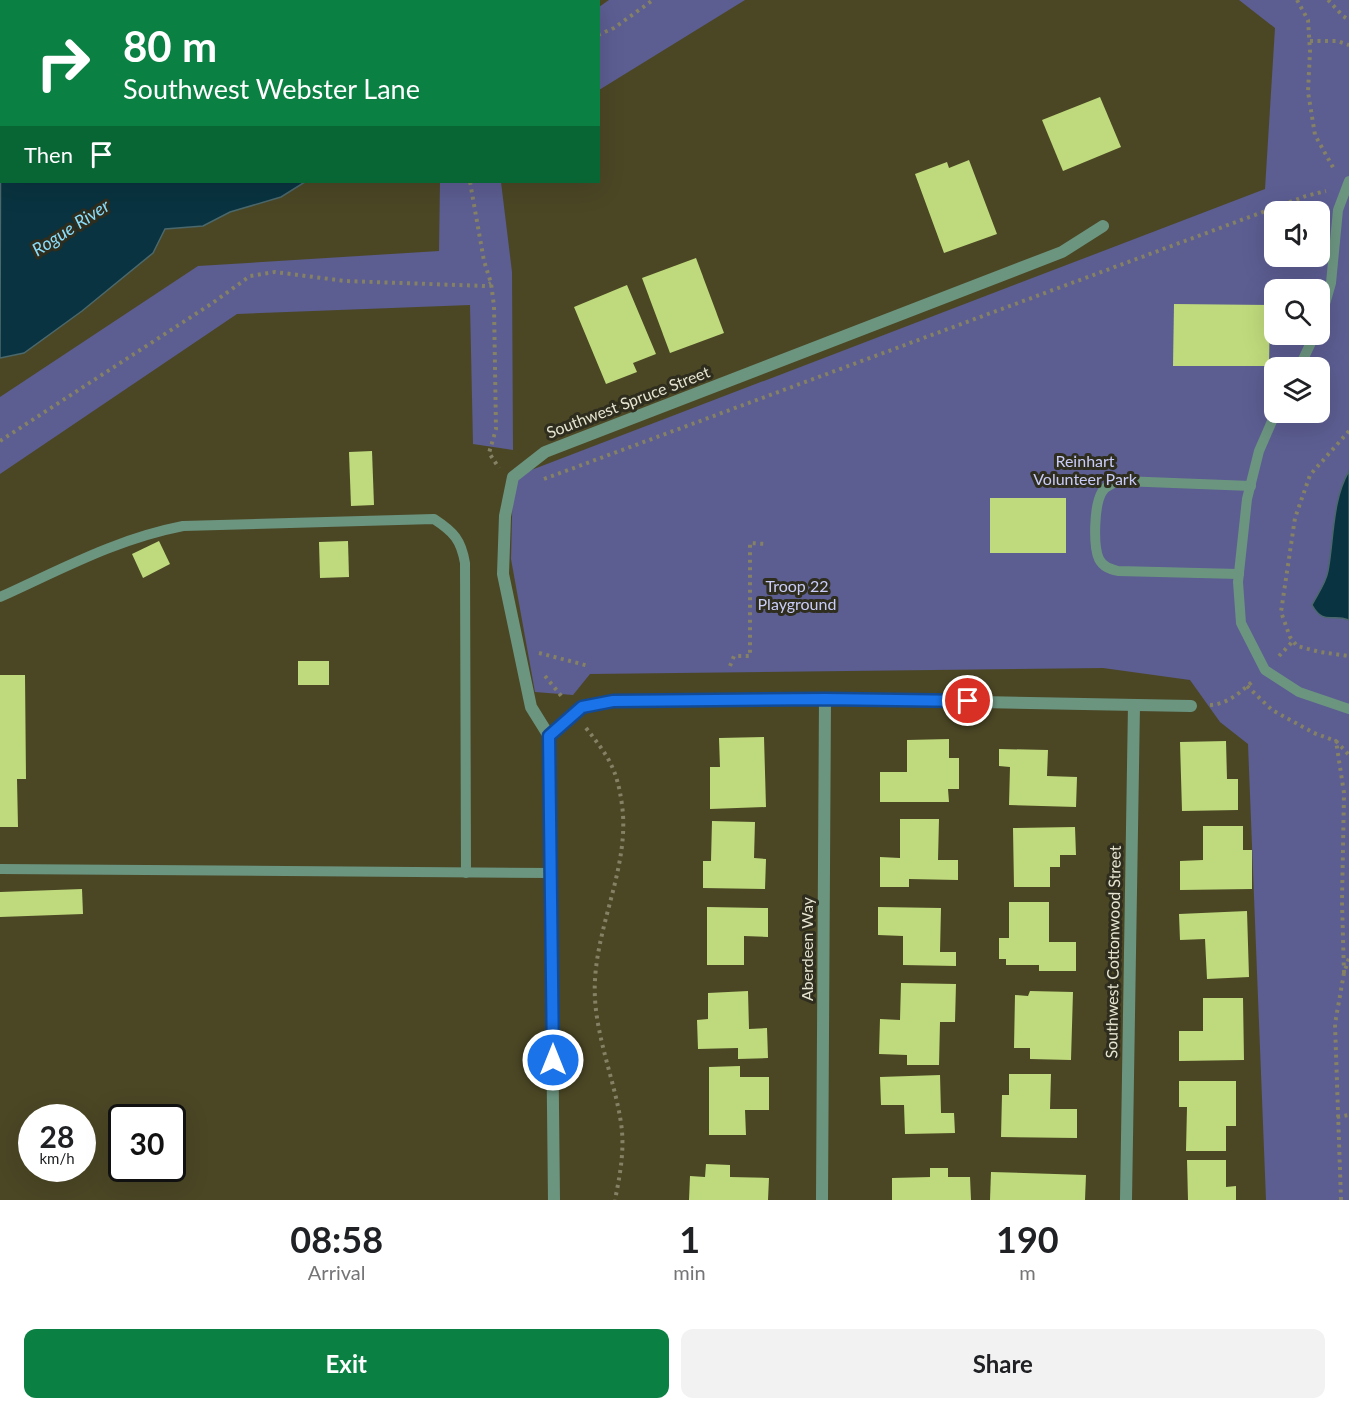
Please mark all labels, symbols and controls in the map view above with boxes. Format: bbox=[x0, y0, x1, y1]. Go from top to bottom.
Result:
text: 80 m bbox=[123, 21, 217, 71]
icon: right bbox=[24, 24, 102, 102]
text: Southwest Webster Lane bbox=[123, 72, 420, 105]
icon: arrive bbox=[85, 138, 118, 171]
text: Then bbox=[24, 141, 73, 168]
water label: Rogue River bbox=[28, 194, 114, 260]
map controls bbox=[1264, 201, 1330, 423]
button: sound bbox=[1264, 201, 1330, 267]
button: search bbox=[1264, 279, 1330, 345]
button: layers bbox=[1264, 357, 1330, 423]
street label: Southwest Spruce Street bbox=[544, 362, 712, 441]
park label: Reinhart Volunteer Park bbox=[1033, 451, 1138, 488]
park label: Troop 22 Playground bbox=[758, 576, 836, 613]
pin bbox=[942, 675, 993, 726]
icon: arrive bbox=[951, 684, 984, 717]
street label: Southwest Cottonwood Street bbox=[1101, 845, 1124, 1059]
street label: Aberdeen Way bbox=[797, 896, 816, 1001]
position arrow bbox=[521, 1028, 585, 1092]
speed limit sign: 30 bbox=[108, 1104, 186, 1182]
text: 28 bbox=[40, 1118, 74, 1154]
text: km/h bbox=[39, 1149, 75, 1167]
text: 08:58 bbox=[290, 1217, 383, 1261]
text: 1 bbox=[679, 1217, 700, 1261]
text: 190 bbox=[996, 1217, 1059, 1261]
text: Arrival bbox=[308, 1260, 365, 1284]
text: min bbox=[673, 1260, 706, 1284]
text: m bbox=[1019, 1260, 1036, 1284]
button: Exit bbox=[24, 1329, 669, 1398]
button: Share bbox=[681, 1329, 1325, 1398]

